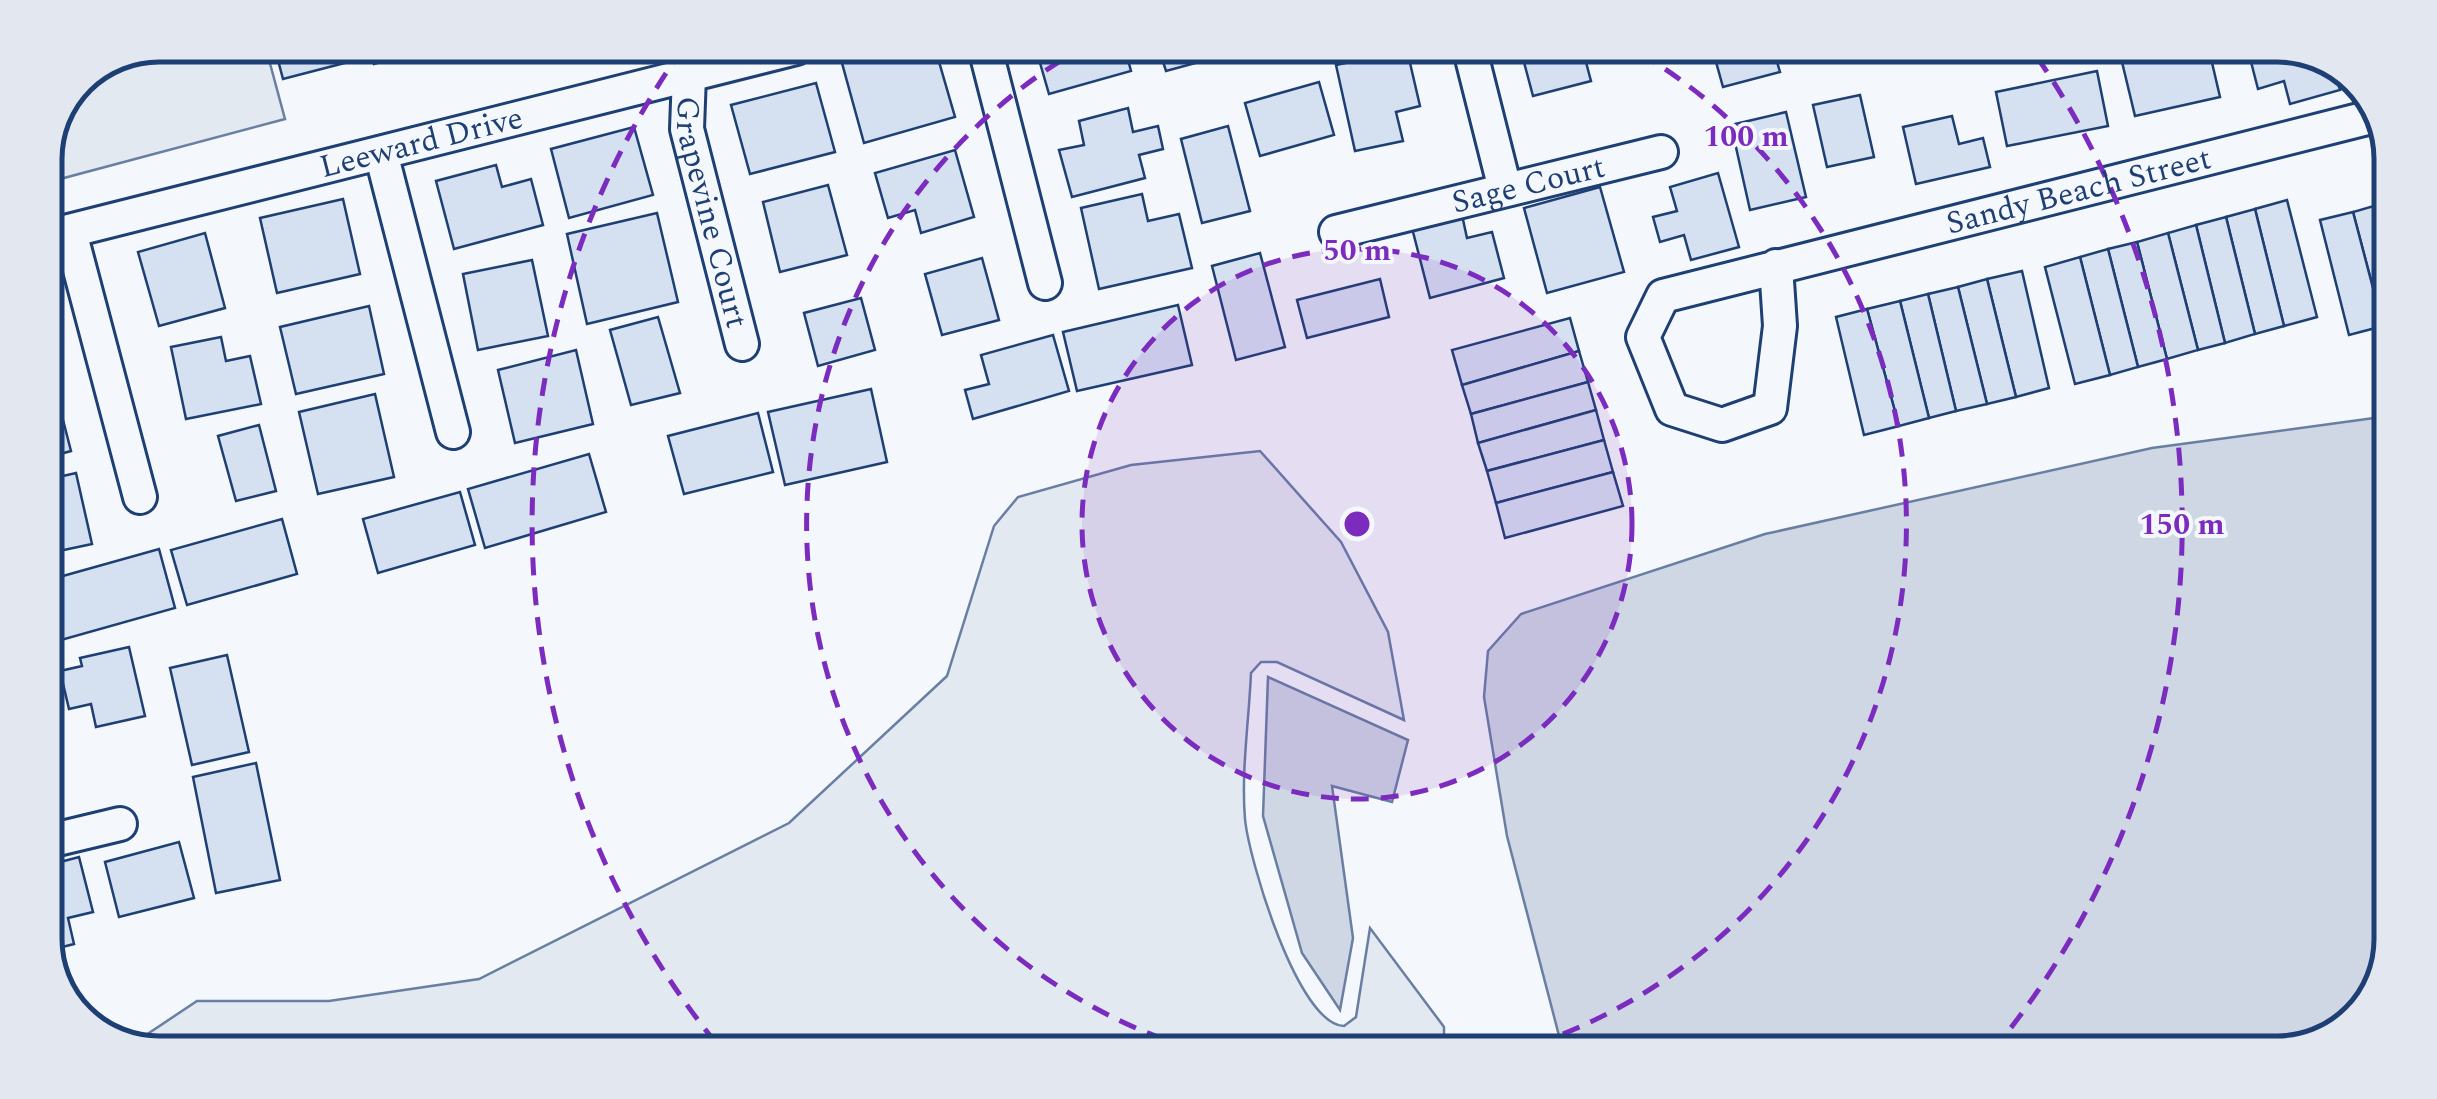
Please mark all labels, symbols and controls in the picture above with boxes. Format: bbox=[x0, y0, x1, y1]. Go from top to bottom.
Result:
street label: Leeward Drive bbox=[314, 93, 528, 191]
street label: Grapevine Court bbox=[662, 96, 761, 333]
text: 100 m bbox=[1703, 114, 1789, 160]
street label: Sandy Beach Street bbox=[1941, 134, 2216, 248]
street label: Sage Court bbox=[1447, 142, 1610, 227]
text: 50 m bbox=[1323, 228, 1391, 274]
text: 150 m bbox=[2139, 502, 2225, 548]
centre of rings bbox=[1339, 506, 1375, 542]

